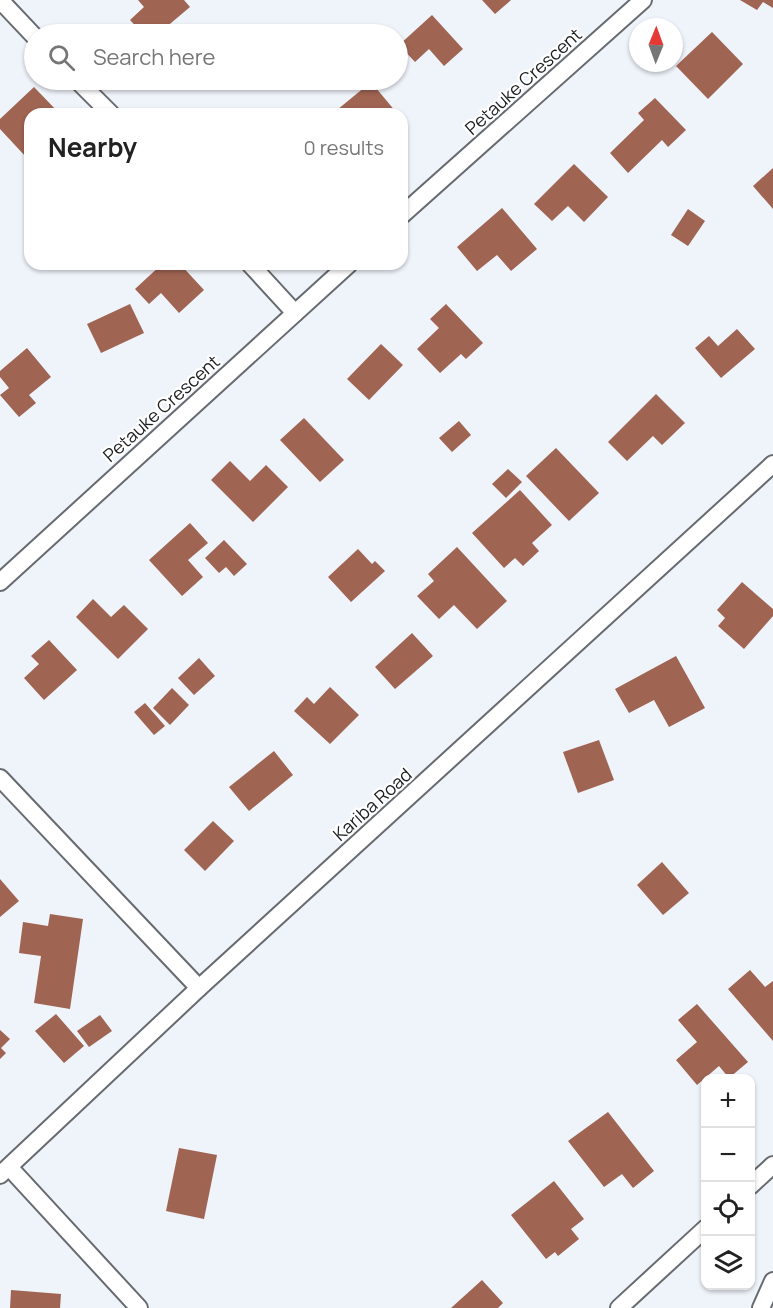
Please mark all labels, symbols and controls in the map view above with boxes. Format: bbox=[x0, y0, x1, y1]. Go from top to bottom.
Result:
north arrow bbox=[629, 18, 683, 72]
street label: Petauke Crescent bbox=[460, 22, 586, 140]
search box bbox=[24, 24, 408, 90]
icon: search bbox=[45, 41, 78, 74]
text: Search here bbox=[93, 42, 215, 72]
text: Nearby bbox=[48, 129, 137, 165]
text: 0 results bbox=[304, 134, 384, 161]
street label: Petauke Crescent bbox=[98, 349, 224, 467]
street label: Kariba Road bbox=[327, 762, 417, 846]
map controls bbox=[701, 1074, 755, 1290]
button: + bbox=[701, 1074, 755, 1128]
button: − bbox=[701, 1128, 755, 1182]
button: locate bbox=[701, 1182, 755, 1236]
button: layers bbox=[701, 1236, 755, 1290]

